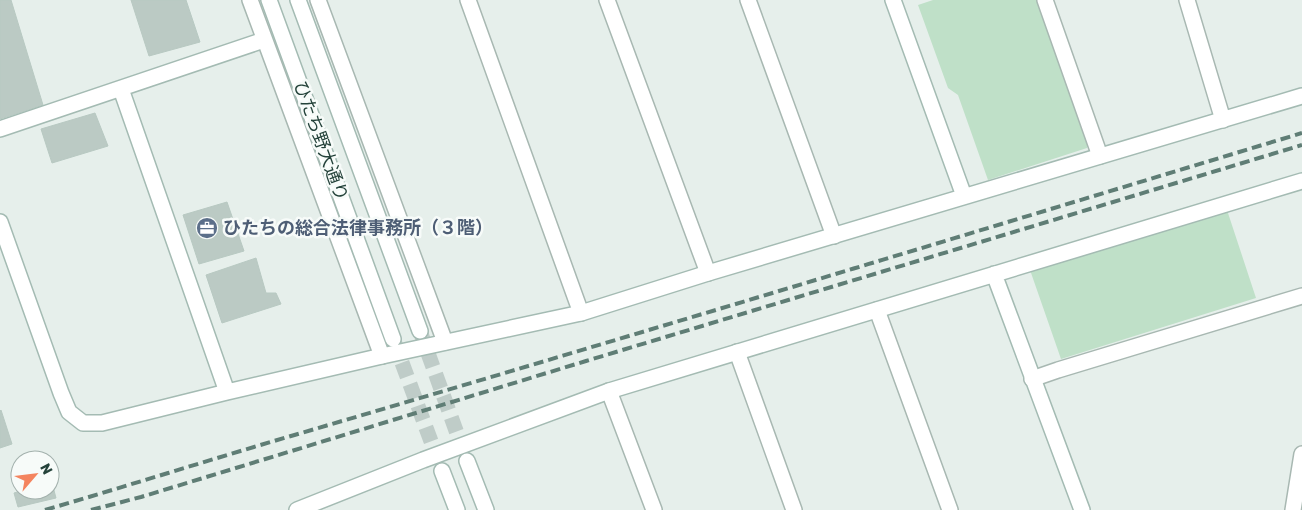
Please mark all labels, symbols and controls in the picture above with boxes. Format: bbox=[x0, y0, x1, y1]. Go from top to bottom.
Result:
street label: ひたち野大通り bbox=[289, 78, 353, 204]
office icon: ひたちの総合法律事務所（３階） bbox=[195, 216, 219, 240]
place label: ひたちの総合法律事務所（３階） bbox=[223, 217, 493, 239]
north arrow bbox=[10, 450, 60, 500]
text: N bbox=[36, 461, 56, 478]

